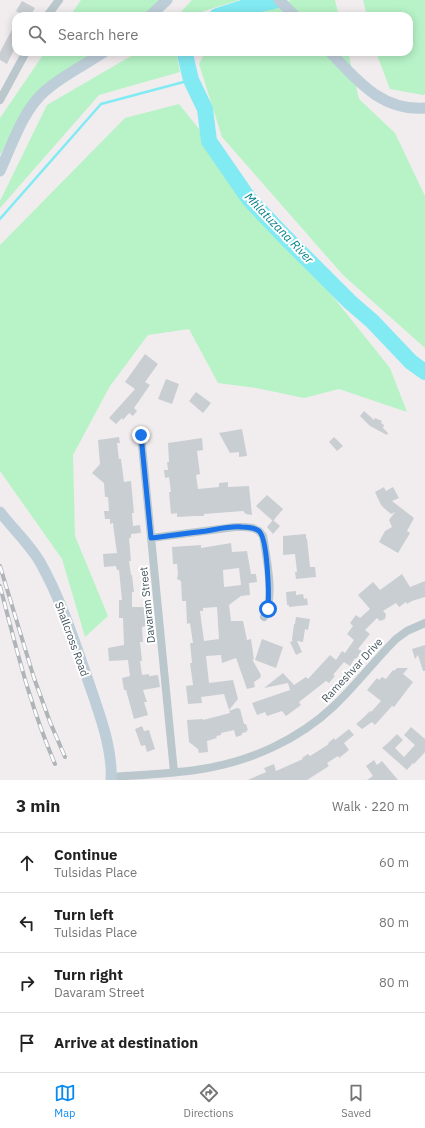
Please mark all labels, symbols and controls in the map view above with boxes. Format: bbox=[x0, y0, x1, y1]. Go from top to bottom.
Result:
search box bbox=[12, 12, 413, 56]
icon: search bbox=[26, 23, 48, 45]
text: Search here bbox=[58, 25, 138, 44]
water label: Mhlatuzana River bbox=[242, 189, 317, 267]
route end bbox=[132, 426, 150, 444]
street label: Davaram Street bbox=[136, 566, 158, 644]
street label: Shallcross Road bbox=[52, 600, 92, 678]
route start bbox=[259, 600, 277, 618]
street label: Rameshvar Drive bbox=[318, 635, 386, 705]
text: 3 min bbox=[16, 795, 60, 817]
text: Walk · 220 m bbox=[332, 798, 409, 815]
text: Continue bbox=[54, 845, 118, 864]
icon: ahead bbox=[16, 852, 38, 874]
text: 60 m bbox=[379, 854, 409, 871]
text: Tulsidas Place bbox=[54, 864, 137, 881]
text: Turn left bbox=[54, 905, 114, 924]
icon: left bbox=[16, 912, 38, 934]
text: 80 m bbox=[379, 914, 409, 931]
text: Tulsidas Place bbox=[54, 924, 137, 941]
text: Turn right bbox=[54, 965, 123, 984]
icon: right bbox=[16, 972, 38, 994]
text: 80 m bbox=[379, 974, 409, 991]
text: Davaram Street bbox=[54, 984, 145, 1001]
icon: arrive bbox=[16, 1032, 38, 1054]
text: Arrive at destination bbox=[54, 1033, 198, 1052]
tab: Map bbox=[54, 1082, 76, 1120]
tab: Directions bbox=[184, 1082, 234, 1120]
tab: Saved bbox=[341, 1082, 371, 1120]

